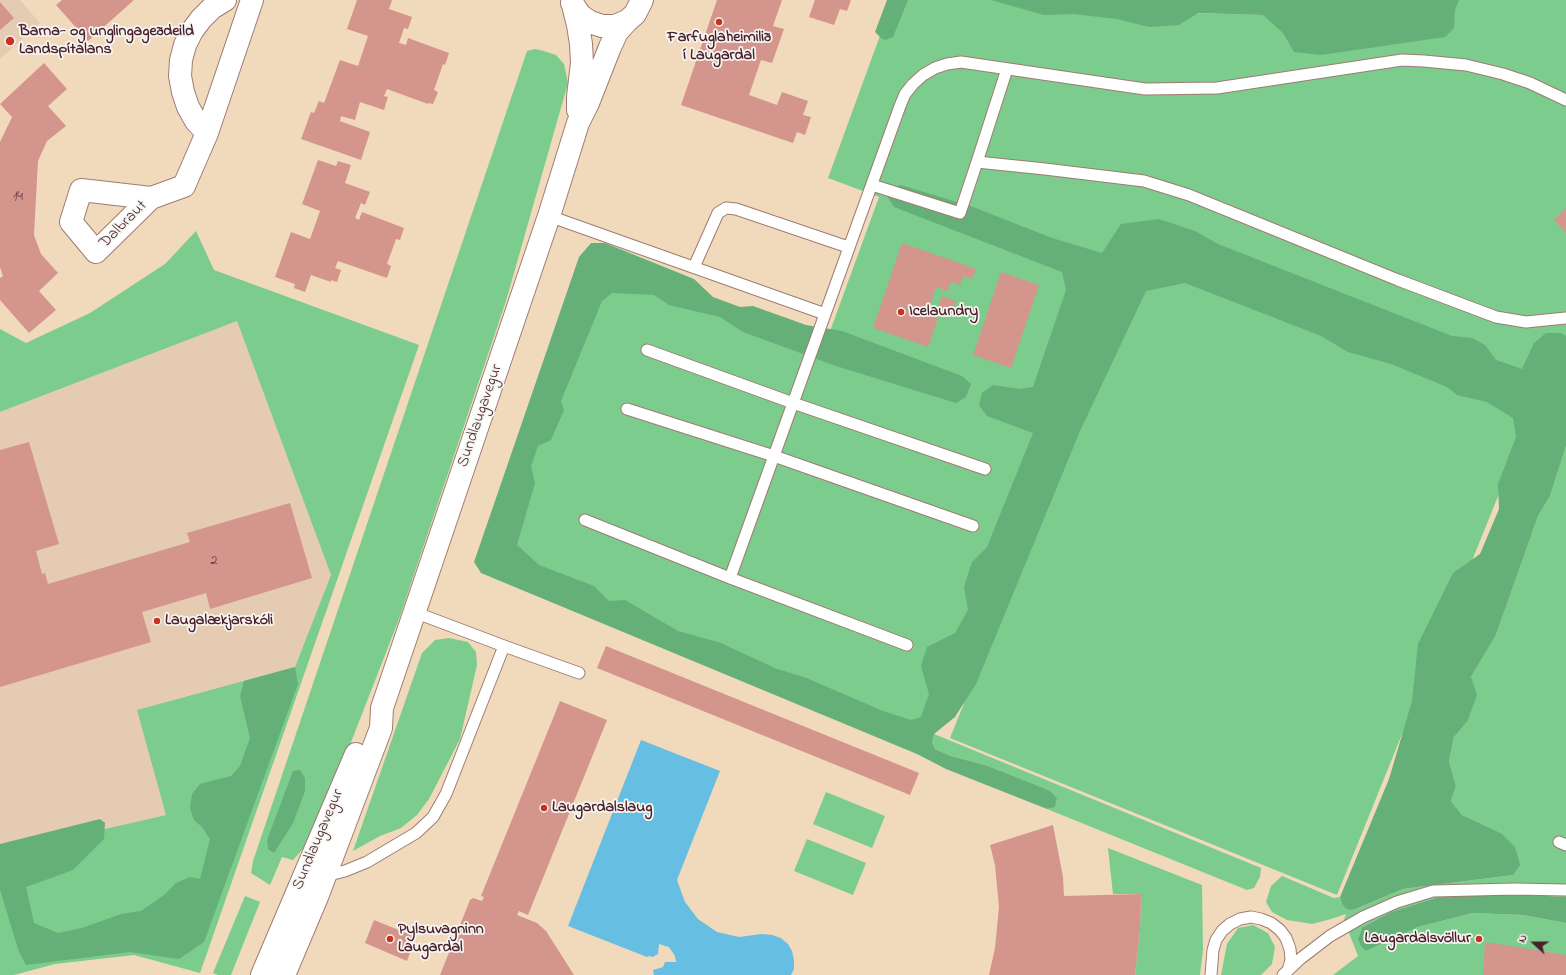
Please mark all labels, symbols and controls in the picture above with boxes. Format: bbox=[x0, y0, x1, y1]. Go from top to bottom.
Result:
marker: Farfuglaheimilið í Laugardal bbox=[714, 17, 724, 27]
place label: Barna- og unglingageðdeild Landspítalans bbox=[19, 22, 194, 60]
place label: Farfuglaheimilið í Laugardal bbox=[667, 28, 771, 66]
marker: Barna- og unglingageðdeild Landspítalans bbox=[4, 35, 16, 47]
house number: 14 bbox=[13, 190, 23, 206]
street label: Dalbraut bbox=[96, 197, 152, 253]
place label: Icelaundry bbox=[909, 302, 978, 322]
marker: Icelaundry bbox=[896, 307, 906, 317]
street label: Sundlaugavegur bbox=[454, 362, 508, 470]
house number: 2 bbox=[211, 554, 217, 570]
place label: Laugalækjarskóli bbox=[165, 611, 273, 631]
marker: Laugalækjarskóli bbox=[152, 616, 162, 626]
street label: Sundlaugavegur bbox=[289, 787, 349, 893]
place label: Laugardalslaug bbox=[552, 798, 653, 818]
marker: Laugardalslaug bbox=[539, 803, 549, 813]
place label: Pylsuvagninn Laugardal bbox=[398, 920, 484, 958]
north arrow bbox=[1514, 923, 1554, 963]
place label: Laugardalsvöllur bbox=[1365, 929, 1471, 949]
text: N bbox=[1514, 932, 1532, 945]
marker: Pylsuvagninn Laugardal bbox=[385, 934, 395, 944]
marker: Laugardalsvöllur bbox=[1474, 934, 1484, 944]

